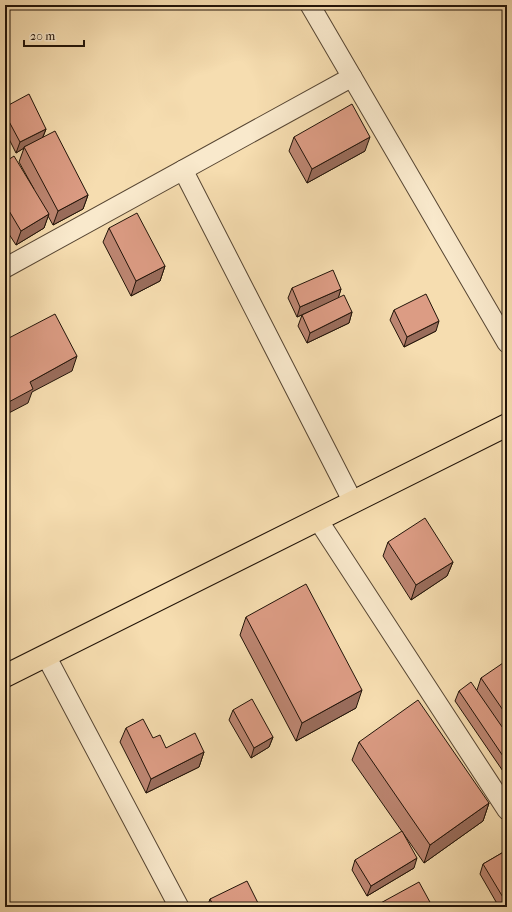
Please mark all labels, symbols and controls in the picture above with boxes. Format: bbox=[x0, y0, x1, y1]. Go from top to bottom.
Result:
scale bar bbox=[24, 22, 84, 48]
text: 20 m bbox=[30, 29, 55, 43]

